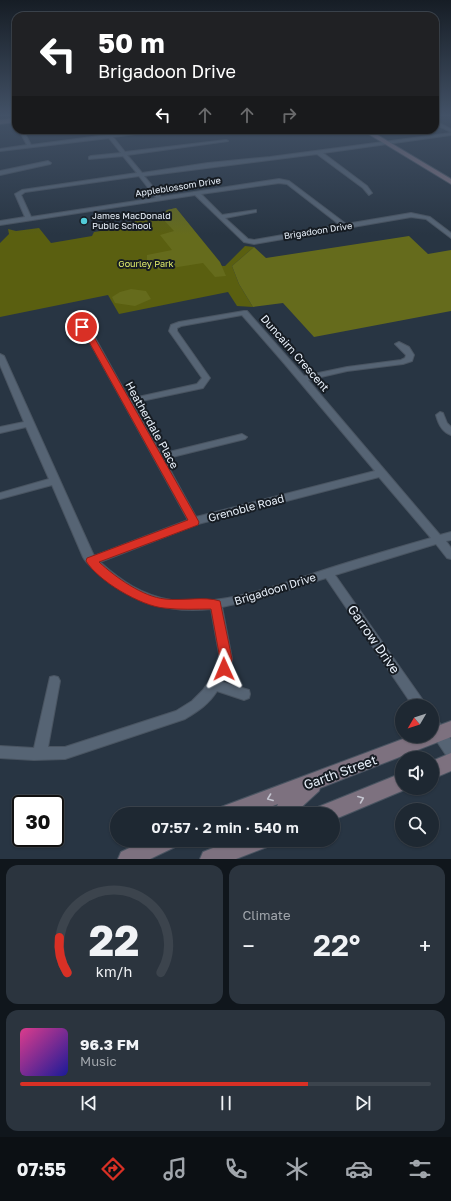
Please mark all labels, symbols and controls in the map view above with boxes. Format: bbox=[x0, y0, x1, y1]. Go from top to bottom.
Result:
text: 50 m bbox=[98, 26, 165, 59]
icon: left bbox=[32, 28, 84, 80]
text: Brigadoon Drive bbox=[98, 60, 236, 82]
icon: left bbox=[152, 104, 174, 126]
icon: ahead bbox=[194, 104, 216, 126]
icon: ahead bbox=[236, 104, 258, 126]
icon: right bbox=[278, 104, 300, 126]
street label: Appleblossom Drive bbox=[134, 174, 221, 199]
place label: James MacDonald Public School bbox=[92, 210, 171, 231]
marker: James MacDonald Public School bbox=[79, 216, 89, 226]
street label: Brigadoon Drive bbox=[283, 220, 353, 241]
park label: Gourley Park bbox=[118, 258, 174, 269]
pin bbox=[65, 310, 99, 344]
street label: Duncairn Crescent bbox=[259, 312, 332, 394]
icon: arrive bbox=[71, 316, 93, 338]
street label: Heatherdale Place bbox=[123, 379, 182, 471]
street label: Grenoble Road bbox=[207, 491, 285, 524]
street label: Brigadoon Drive bbox=[233, 570, 317, 607]
street label: Garrow Drive bbox=[344, 602, 404, 676]
position arrow bbox=[203, 648, 245, 690]
north arrow bbox=[395, 699, 439, 743]
map controls bbox=[395, 699, 439, 847]
street label: Garth Street bbox=[301, 751, 379, 793]
button: sound bbox=[395, 751, 439, 795]
one-way arrow bbox=[266, 793, 273, 801]
speed limit sign: 30 bbox=[12, 795, 64, 847]
one-way arrow bbox=[356, 796, 364, 804]
button: search bbox=[395, 803, 439, 847]
text: 07:57 · 2 min · 540 m bbox=[151, 818, 299, 836]
text: Climate bbox=[243, 907, 290, 923]
text: 22 bbox=[89, 914, 140, 964]
text: 22° bbox=[313, 927, 361, 963]
text: − bbox=[243, 932, 255, 959]
text: + bbox=[419, 932, 431, 959]
text: km/h bbox=[96, 962, 132, 979]
text: 96.3 FM bbox=[80, 1035, 139, 1053]
text: Music bbox=[80, 1053, 117, 1069]
icon: previous bbox=[78, 1092, 100, 1114]
icon: pause bbox=[215, 1092, 237, 1114]
icon: next bbox=[352, 1092, 374, 1114]
icon: directions bbox=[99, 1155, 127, 1183]
icon: music bbox=[161, 1155, 189, 1183]
icon: phone bbox=[222, 1155, 250, 1183]
icon: climate bbox=[283, 1155, 311, 1183]
icon: car bbox=[345, 1155, 373, 1183]
icon: filters bbox=[406, 1155, 434, 1183]
text: 07:55 bbox=[17, 1158, 66, 1180]

